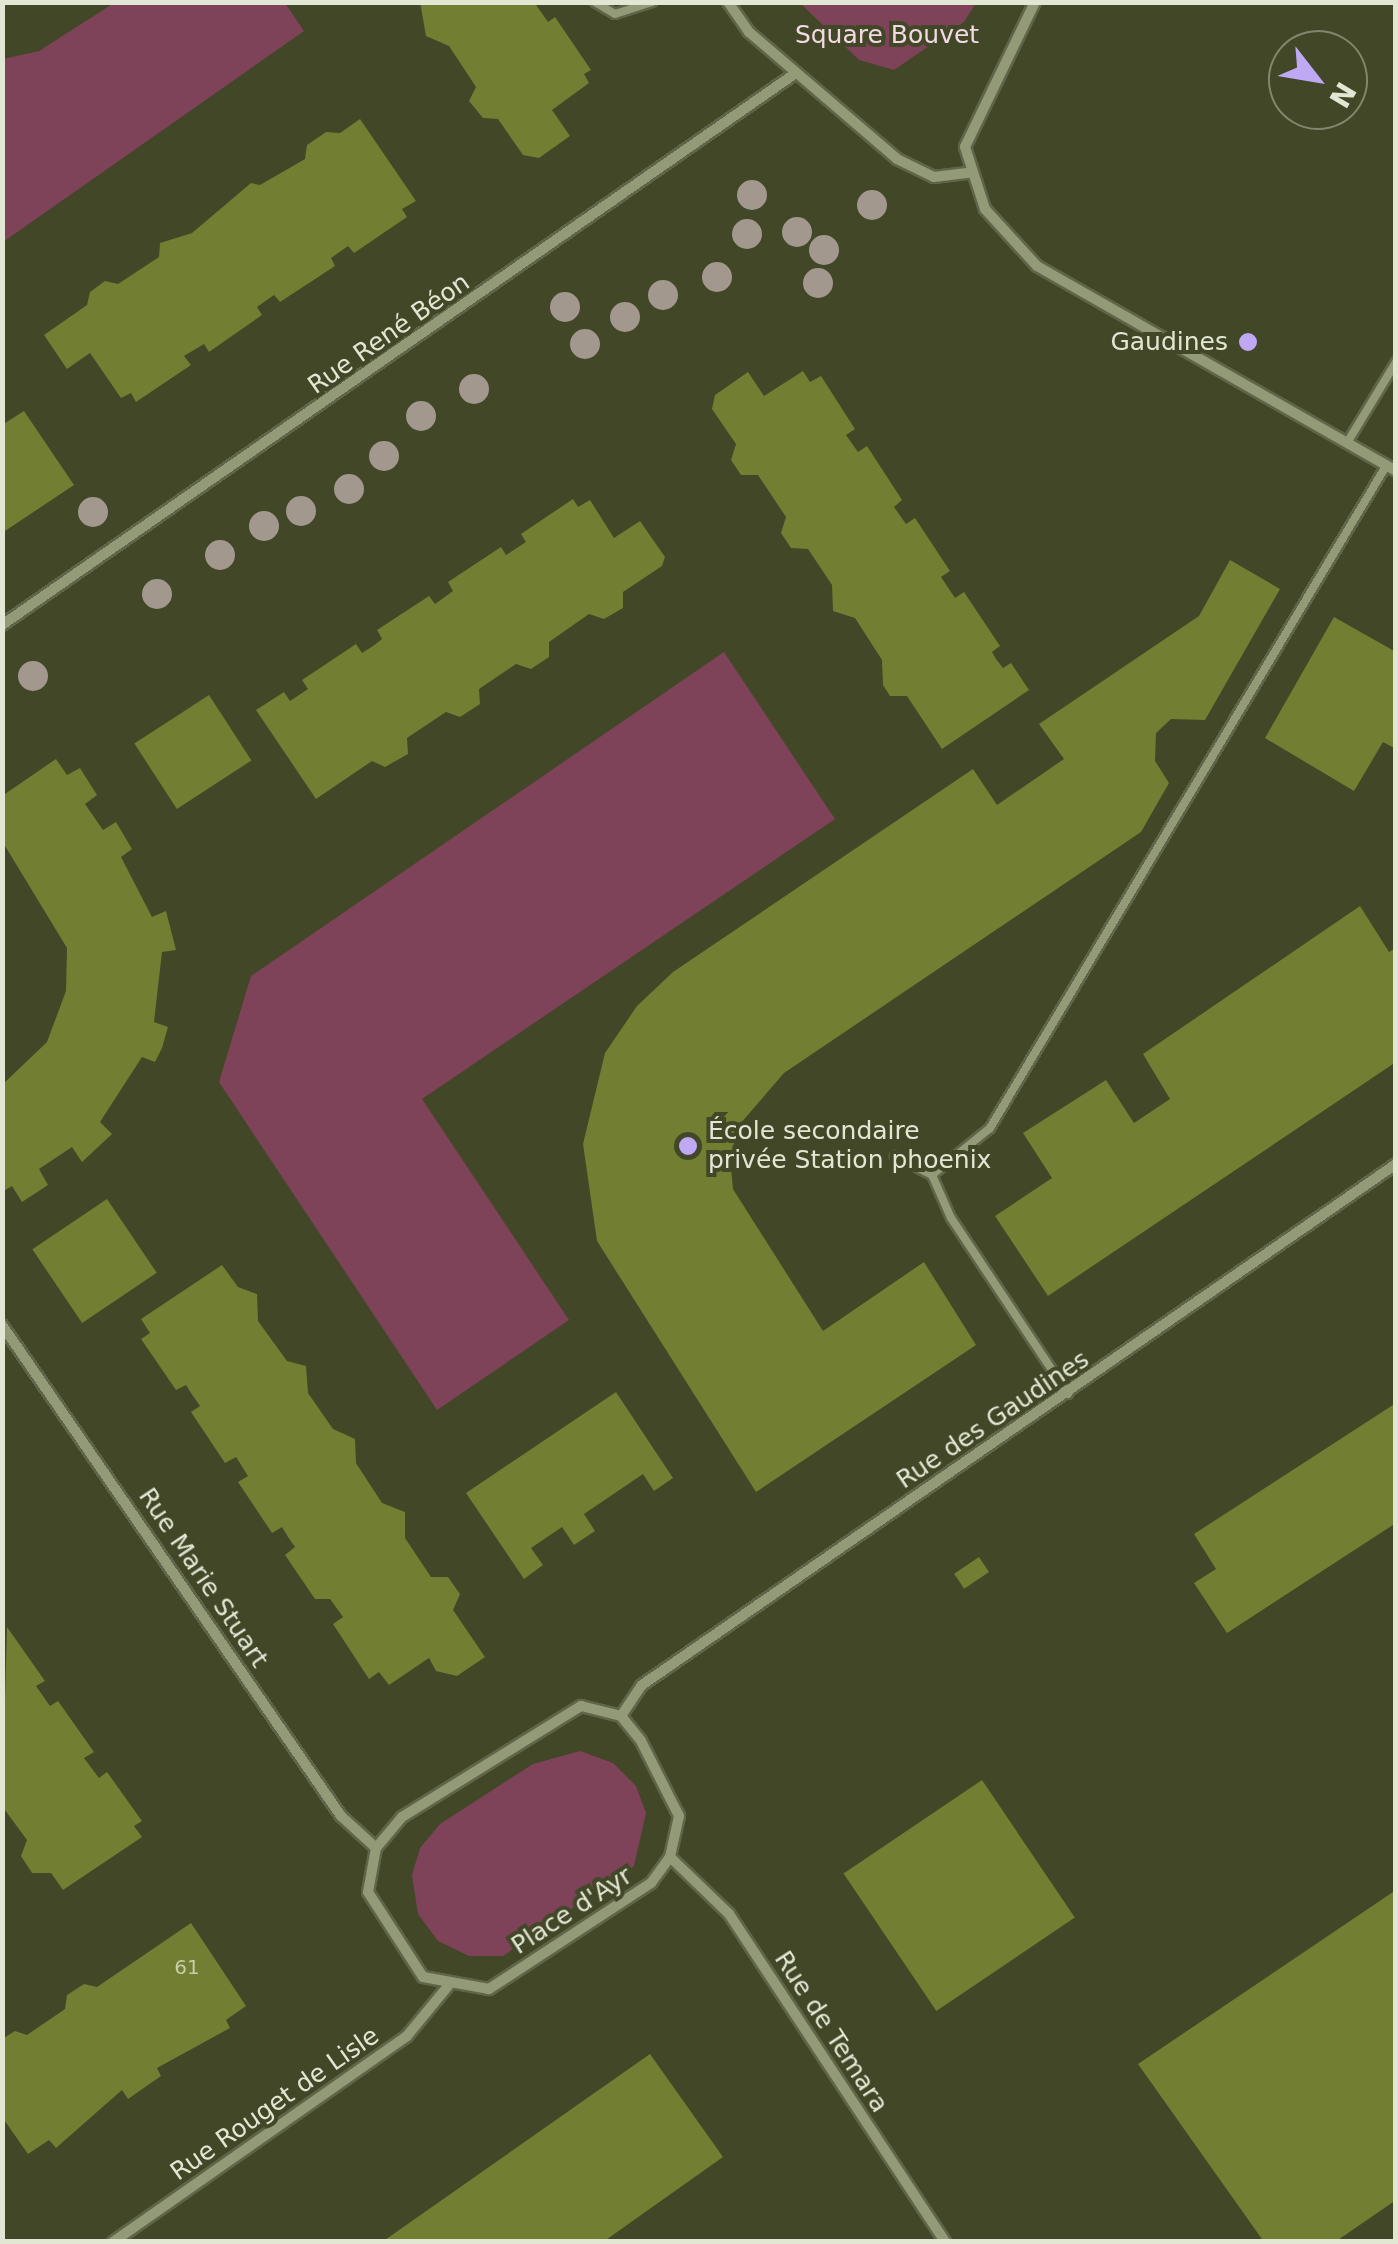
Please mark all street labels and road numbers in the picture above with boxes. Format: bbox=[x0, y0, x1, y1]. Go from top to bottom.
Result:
street label: Rue René Béon bbox=[303, 267, 475, 401]
street label: Rue des Gaudines bbox=[891, 1345, 1095, 1495]
street label: Rue Marie Stuart bbox=[132, 1483, 274, 1673]
street label: Place d'Ayr bbox=[506, 1861, 638, 1961]
street label: Rue de Temara bbox=[768, 1946, 894, 2118]
street label: Rue Rouget de Lisle bbox=[165, 2021, 385, 2187]

